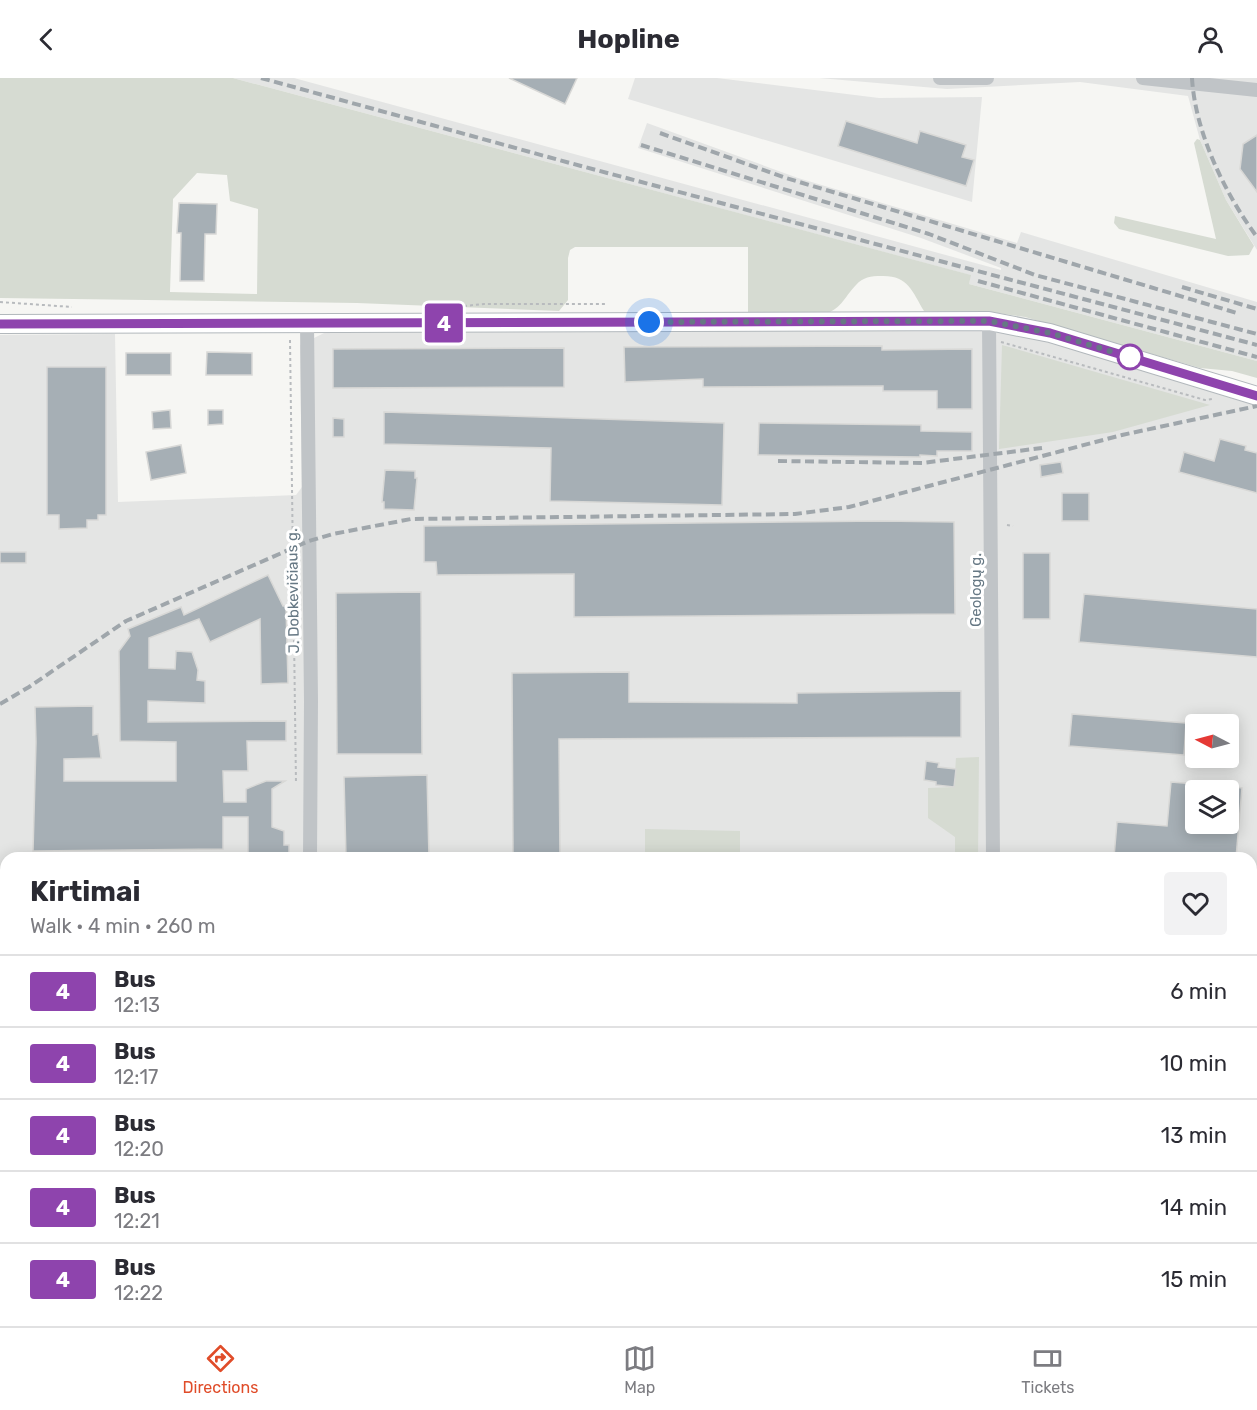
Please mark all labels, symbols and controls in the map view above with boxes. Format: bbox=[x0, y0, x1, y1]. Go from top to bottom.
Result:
icon: back bbox=[30, 23, 63, 56]
text: Hopline bbox=[577, 23, 680, 55]
icon: person bbox=[1194, 23, 1227, 56]
line badge: 4 bbox=[424, 304, 464, 342]
your location bbox=[634, 307, 664, 337]
text: 4 bbox=[437, 311, 451, 336]
unlabelled marker bbox=[1117, 344, 1143, 370]
street label: J. Dobkevičiaus g. bbox=[283, 528, 303, 654]
street label: Geologų g. bbox=[967, 553, 985, 627]
north arrow bbox=[1185, 714, 1239, 768]
map controls bbox=[1185, 714, 1239, 834]
button: layers bbox=[1185, 780, 1239, 834]
button: heart bbox=[1164, 872, 1227, 935]
text: Kirtimai bbox=[30, 875, 141, 908]
text: Walk · 4 min · 260 m bbox=[30, 914, 216, 938]
text: Bus bbox=[114, 966, 156, 993]
text: 6 min bbox=[1170, 978, 1227, 1005]
text: 4 bbox=[56, 979, 70, 1004]
text: 12:13 bbox=[114, 993, 160, 1017]
text: Bus bbox=[114, 1038, 156, 1065]
text: 10 min bbox=[1160, 1050, 1227, 1077]
text: 4 bbox=[56, 1051, 70, 1076]
text: 12:17 bbox=[114, 1065, 158, 1089]
text: Bus bbox=[114, 1110, 156, 1137]
text: 13 min bbox=[1161, 1122, 1227, 1149]
text: 4 bbox=[56, 1123, 70, 1148]
text: 12:20 bbox=[114, 1137, 164, 1161]
text: Bus bbox=[114, 1182, 156, 1209]
text: 14 min bbox=[1160, 1194, 1227, 1221]
text: 4 bbox=[56, 1195, 70, 1220]
text: 12:21 bbox=[114, 1209, 160, 1233]
text: Bus bbox=[114, 1254, 156, 1281]
text: 15 min bbox=[1161, 1266, 1227, 1293]
text: 4 bbox=[56, 1267, 70, 1292]
text: 12:22 bbox=[114, 1281, 163, 1305]
tab: Directions bbox=[183, 1342, 258, 1397]
tab: Map bbox=[623, 1342, 656, 1397]
tab: Tickets bbox=[1021, 1342, 1074, 1397]

